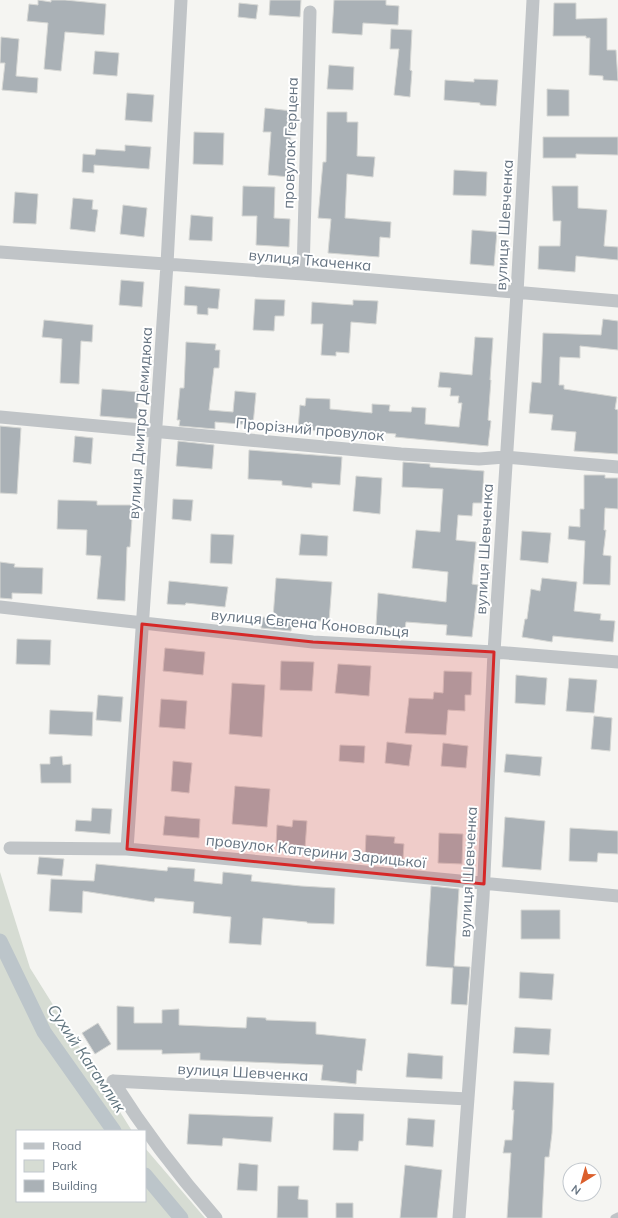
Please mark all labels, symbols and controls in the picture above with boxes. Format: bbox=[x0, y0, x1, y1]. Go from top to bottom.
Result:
street label: провулок Герцена bbox=[278, 77, 302, 209]
street label: вулиця Шевченка bbox=[491, 159, 517, 291]
street label: вулиця Ткаченка bbox=[248, 245, 372, 275]
street label: вулиця Дмитра Демидюка bbox=[124, 326, 156, 520]
street label: Прорізний провулок bbox=[235, 413, 386, 445]
street label: вулиця Шевченка bbox=[471, 483, 497, 615]
street label: вулиця Євгена Коновальця bbox=[210, 605, 410, 641]
street label: вулиця Шевченка bbox=[455, 806, 481, 938]
street label: провулок Катерини Зарицької bbox=[205, 830, 427, 872]
water label: Сухий Кагамлик bbox=[43, 1000, 131, 1116]
street label: вулиця Шевченка bbox=[177, 1059, 309, 1085]
legend bbox=[16, 1130, 146, 1202]
text: Road bbox=[52, 1138, 81, 1153]
text: Park bbox=[52, 1158, 78, 1173]
north arrow bbox=[562, 1162, 602, 1202]
text: Building bbox=[52, 1178, 97, 1193]
text: N bbox=[568, 1182, 584, 1198]

